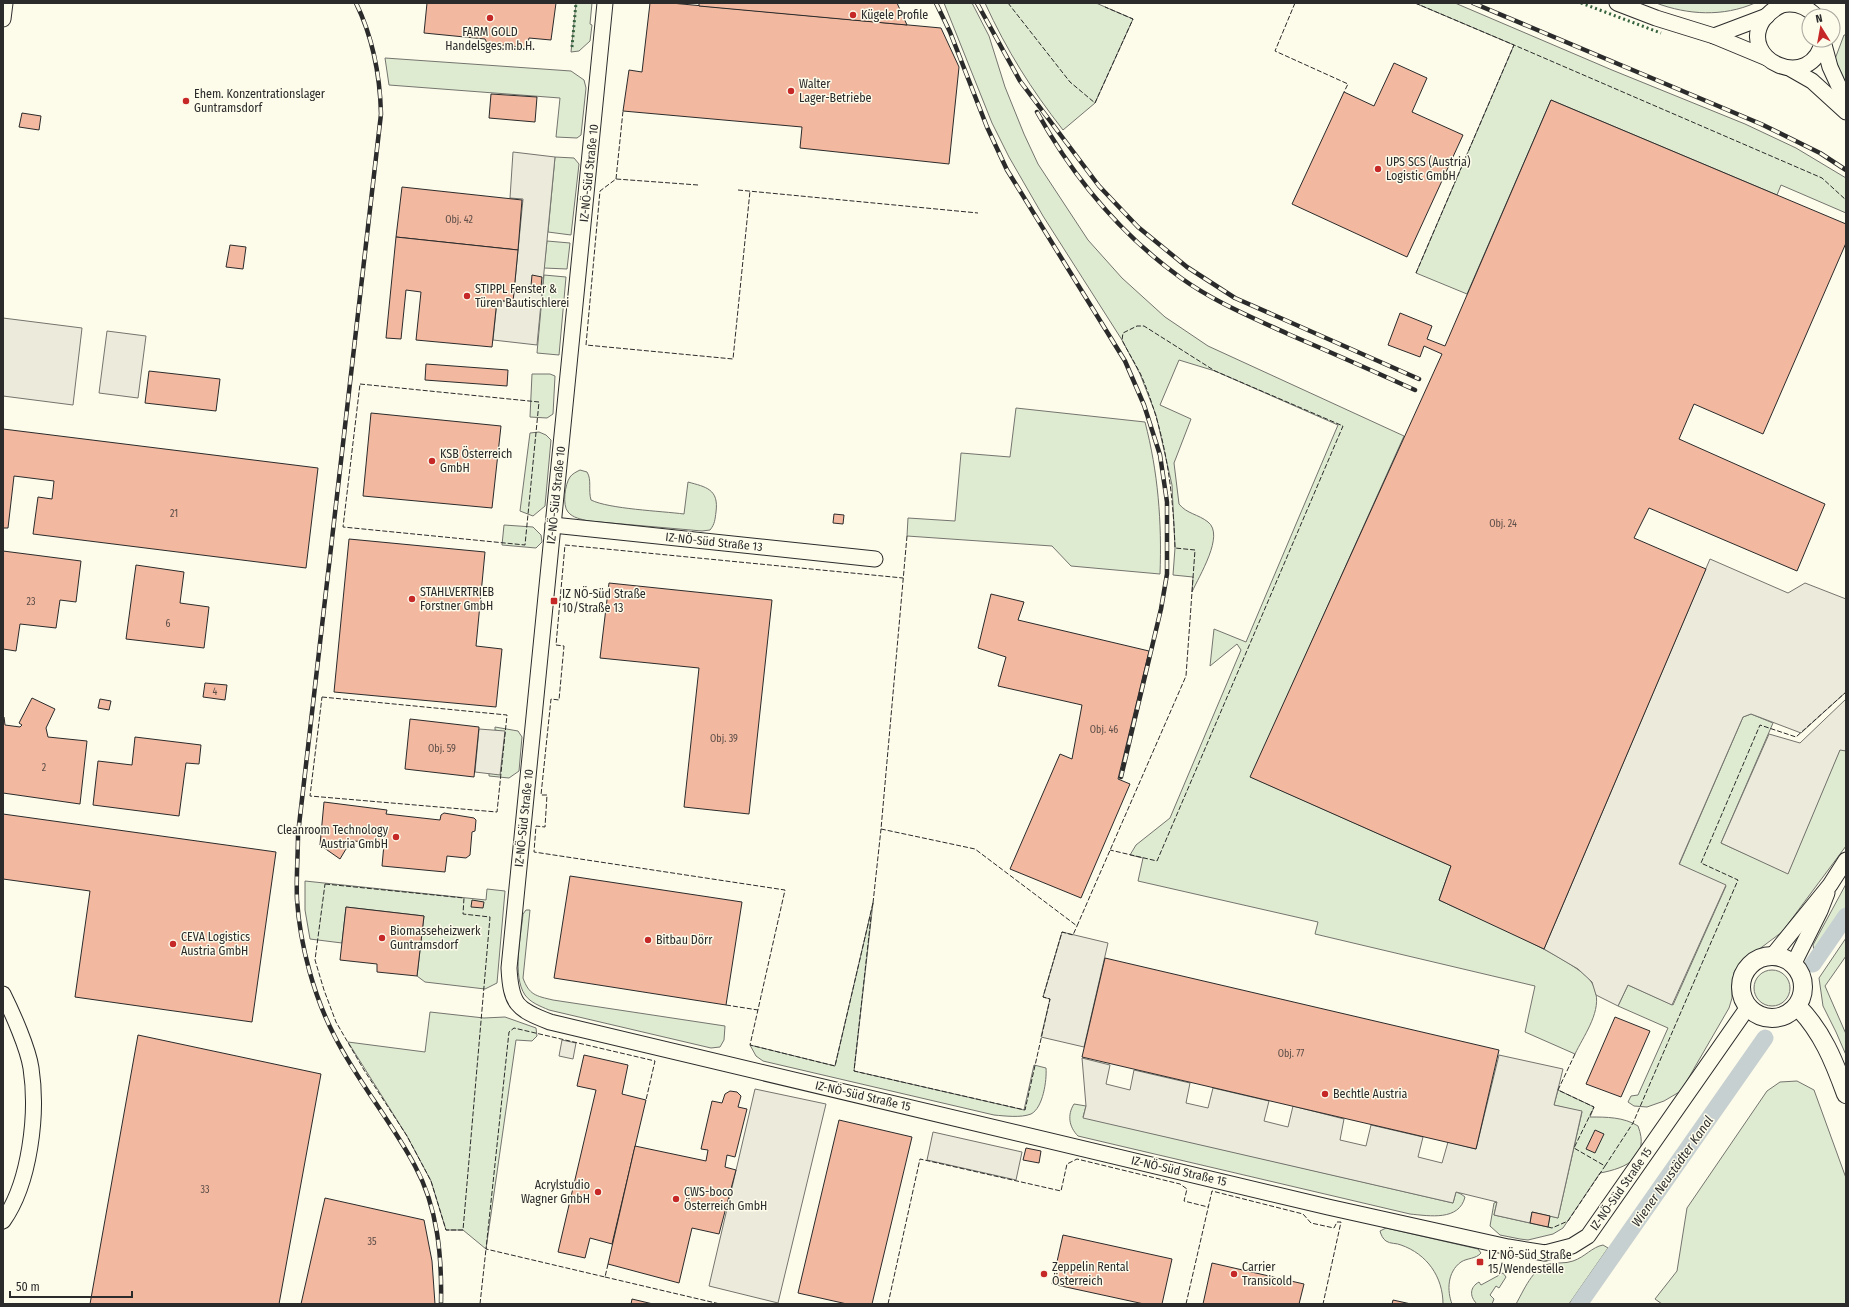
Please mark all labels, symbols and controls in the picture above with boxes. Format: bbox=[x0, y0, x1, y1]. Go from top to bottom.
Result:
place label: Kügele Profile bbox=[861, 8, 928, 22]
north arrow bbox=[1801, 8, 1841, 48]
marker: Kügele Profile bbox=[848, 10, 858, 20]
text: N bbox=[1815, 12, 1824, 26]
marker: FARM GOLD Handelsges.m.b.H. bbox=[485, 13, 495, 23]
place label: FARM GOLD Handelsges.m.b.H. bbox=[445, 25, 535, 53]
place label: Walter Lager-Betriebe bbox=[799, 77, 872, 105]
marker: Walter Lager-Betriebe bbox=[786, 86, 796, 96]
place label: Ehem. Konzentrationslager Guntramsdorf bbox=[194, 87, 326, 115]
marker: Ehem. Konzentrationslager Guntramsdorf bbox=[181, 96, 191, 106]
street label: IZ-NÖ-Süd Straße 10 bbox=[575, 123, 601, 223]
place label: UPS SCS (Austria) Logistic GmbH bbox=[1386, 155, 1471, 183]
marker: UPS SCS (Austria) Logistic GmbH bbox=[1373, 164, 1383, 174]
house number: Obj. 42 bbox=[445, 214, 473, 226]
place label: STIPPL Fenster & Türen Bautischlerei bbox=[475, 282, 569, 310]
marker: STIPPL Fenster & Türen Bautischlerei bbox=[462, 291, 472, 301]
place label: KSB Österreich GmbH bbox=[440, 445, 512, 475]
street label: IZ-NÖ-Süd Straße 10 bbox=[542, 445, 568, 545]
marker: KSB Österreich GmbH bbox=[427, 456, 437, 466]
house number: 21 bbox=[170, 508, 178, 520]
house number: Obj. 24 bbox=[1489, 518, 1517, 530]
street label: IZ-NÖ-Süd Straße 13 bbox=[665, 528, 764, 554]
place label: STAHLVERTRIEB Forstner GmbH bbox=[420, 585, 495, 613]
place label: IZ NÖ-Süd Straße 10/Straße 13 bbox=[562, 585, 646, 615]
marker: STAHLVERTRIEB Forstner GmbH bbox=[407, 594, 417, 604]
house number: 23 bbox=[27, 596, 36, 608]
marker: IZ NÖ-Süd Straße 10/Straße 13 bbox=[549, 596, 559, 606]
house number: 6 bbox=[166, 618, 171, 630]
house number: 4 bbox=[213, 686, 218, 698]
house number: Obj. 46 bbox=[1090, 724, 1118, 736]
house number: Obj. 39 bbox=[710, 733, 738, 745]
house number: Obj. 59 bbox=[428, 743, 456, 755]
house number: 2 bbox=[42, 762, 47, 774]
street label: IZ-NÖ-Süd Straße 10 bbox=[510, 768, 536, 868]
place label: Cleanroom Technology Austria GmbH bbox=[277, 823, 389, 851]
marker: Cleanroom Technology Austria GmbH bbox=[391, 832, 401, 842]
place label: Biomasseheizwerk Guntramsdorf bbox=[390, 924, 481, 952]
place label: CEVA Logistics Austria GmbH bbox=[181, 930, 250, 958]
marker: Biomasseheizwerk Guntramsdorf bbox=[377, 933, 387, 943]
place label: Bitbau Dörr bbox=[656, 933, 713, 947]
marker: Bitbau Dörr bbox=[643, 935, 653, 945]
marker: CEVA Logistics Austria GmbH bbox=[168, 939, 178, 949]
house number: Obj. 77 bbox=[1278, 1048, 1304, 1060]
street label: IZ-NÖ-Süd Straße 15 bbox=[814, 1076, 913, 1114]
place label: Bechtle Austria bbox=[1333, 1087, 1407, 1101]
marker: Bechtle Austria bbox=[1320, 1089, 1330, 1099]
water label: Wiener Neustädter Kanal bbox=[1629, 1113, 1717, 1229]
street label: IZ-NÖ-Süd Straße 15 bbox=[1586, 1143, 1655, 1233]
street label: IZ-NÖ-Süd Straße 15 bbox=[1130, 1151, 1229, 1189]
place label: Acrylstudio Wagner GmbH bbox=[521, 1178, 590, 1206]
house number: 33 bbox=[200, 1184, 210, 1196]
place label: CWS-boco Österreich GmbH bbox=[684, 1185, 767, 1213]
marker: Acrylstudio Wagner GmbH bbox=[593, 1187, 603, 1197]
marker: CWS-boco Österreich GmbH bbox=[671, 1194, 681, 1204]
house number: 35 bbox=[367, 1236, 377, 1248]
place label: IZ NÖ-Süd Straße 15/Wendestelle bbox=[1488, 1246, 1572, 1276]
marker: IZ NÖ-Süd Straße 15/Wendestelle bbox=[1475, 1257, 1485, 1267]
place label: Zeppelin Rental Österreich bbox=[1052, 1260, 1129, 1288]
place label: Carrier Transicold bbox=[1242, 1260, 1292, 1288]
marker: Zeppelin Rental Österreich bbox=[1039, 1269, 1049, 1279]
marker: Carrier Transicold bbox=[1229, 1269, 1239, 1279]
scale bar bbox=[10, 1273, 132, 1299]
text: 50 m bbox=[16, 1280, 40, 1294]

